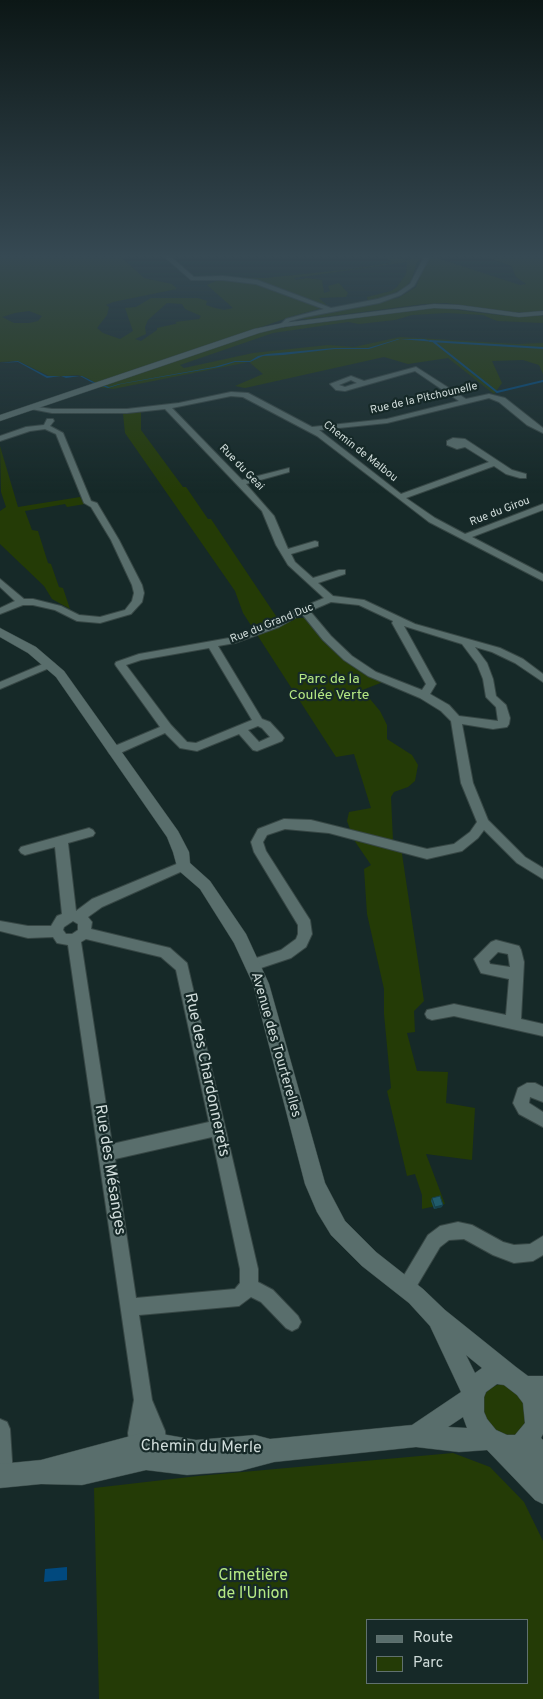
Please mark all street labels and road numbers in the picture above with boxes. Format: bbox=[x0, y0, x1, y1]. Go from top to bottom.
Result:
street label: Rue de la Pitchounelle bbox=[369, 380, 479, 418]
street label: Chemin de Malbou bbox=[320, 419, 400, 485]
street label: Rue du Geai bbox=[216, 442, 266, 494]
street label: Rue du Girou bbox=[468, 494, 532, 530]
street label: Rue du Grand Duc bbox=[228, 601, 316, 647]
street label: Avenue des Tourterelles bbox=[246, 970, 304, 1120]
street label: Rue des Chardonnerets bbox=[179, 991, 233, 1159]
street label: Rue des Mésanges bbox=[89, 1103, 129, 1237]
street label: Chemin du Merle bbox=[140, 1437, 262, 1459]

